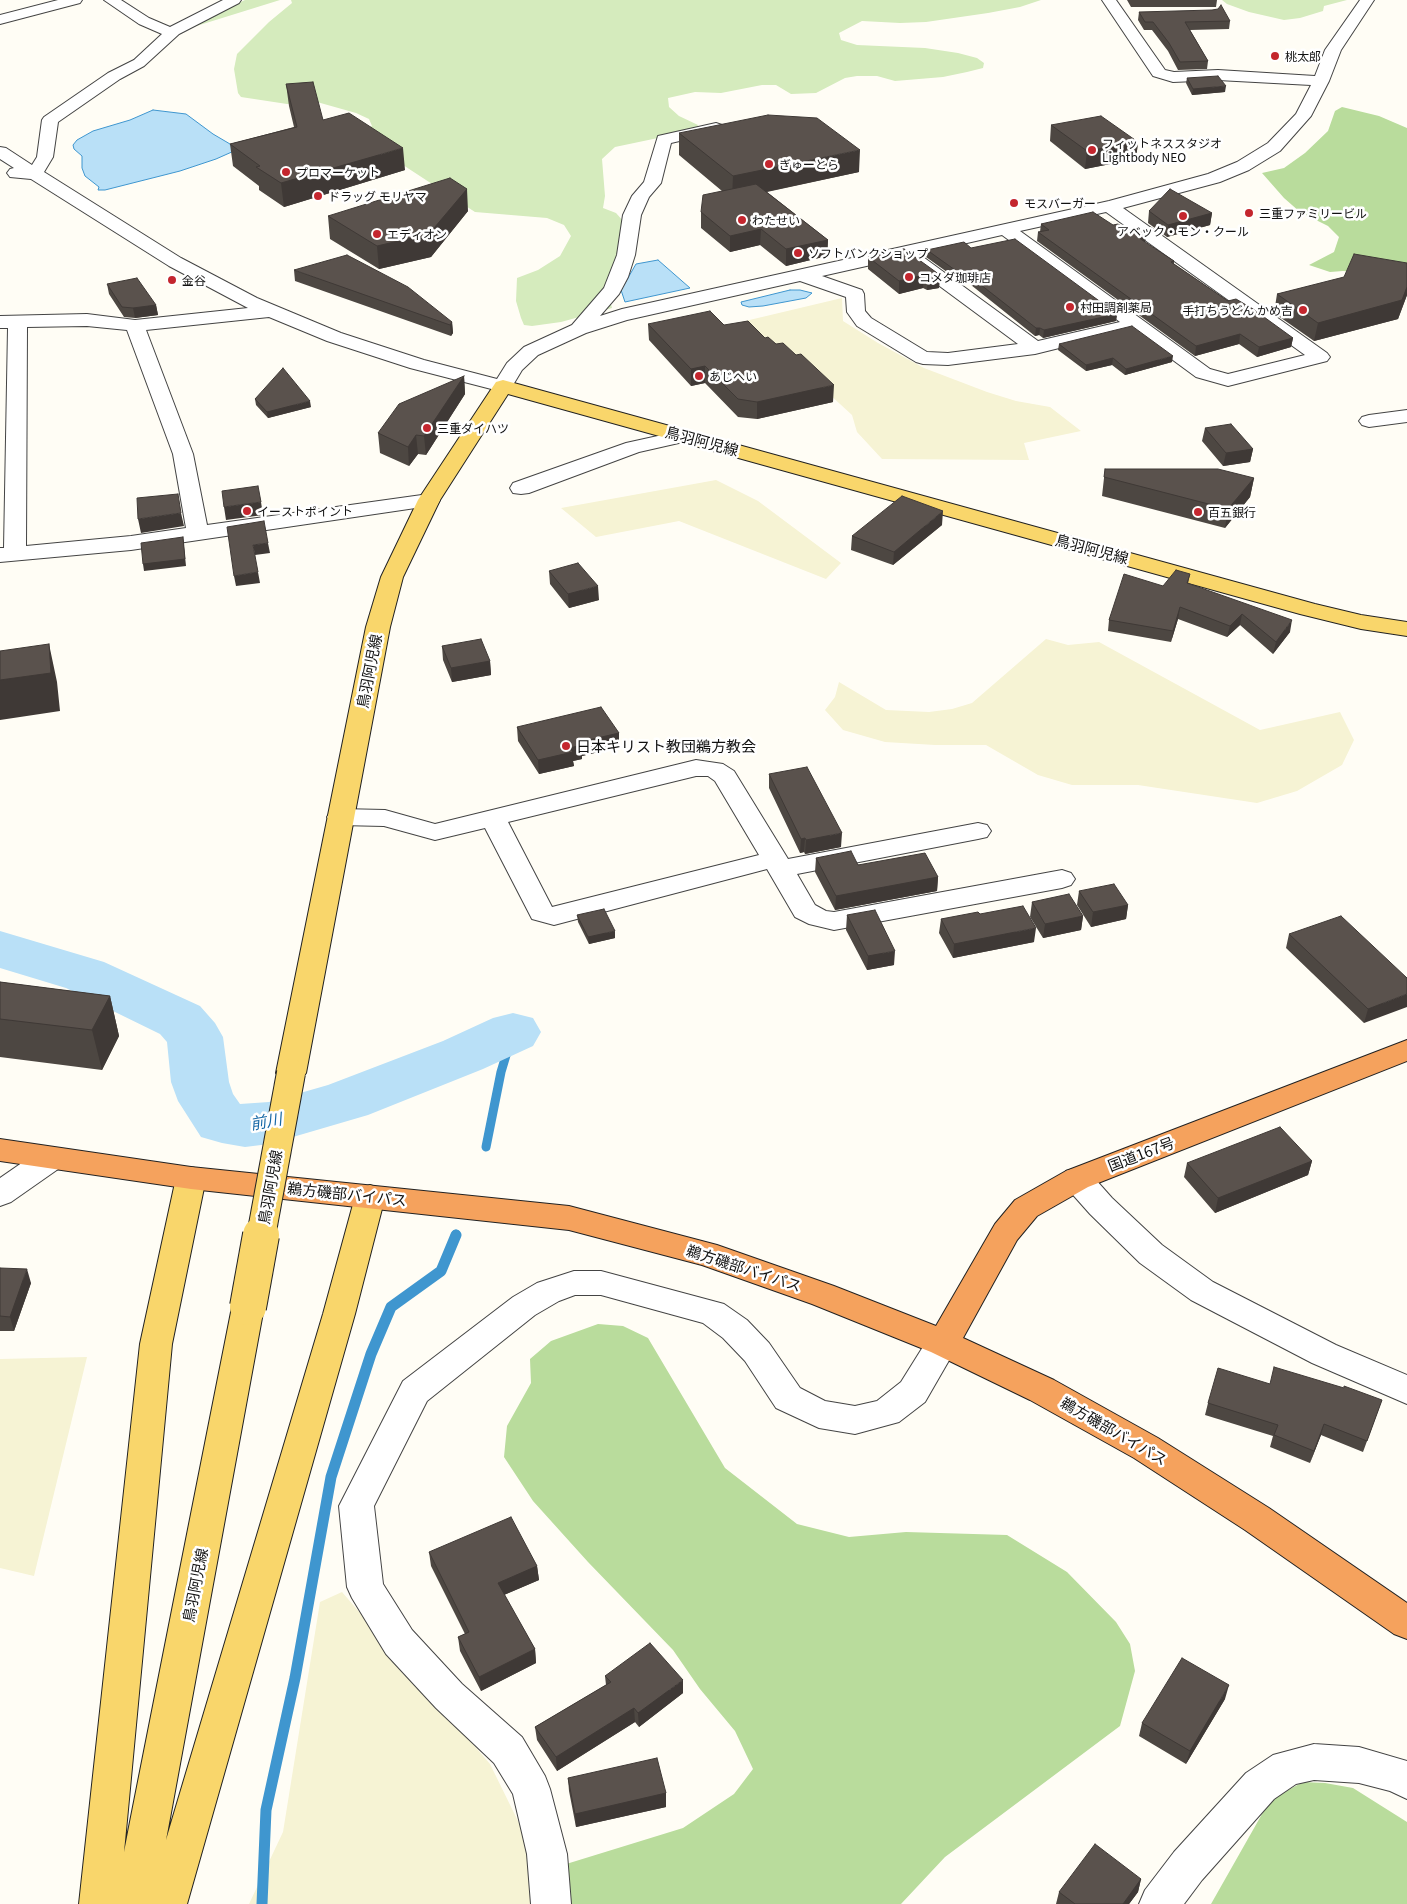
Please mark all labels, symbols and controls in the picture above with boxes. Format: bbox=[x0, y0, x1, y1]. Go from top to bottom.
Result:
place label: 桃太郎 bbox=[1285, 49, 1321, 63]
marker: 桃太郎 bbox=[1269, 50, 1281, 62]
place label: フィットネススタジオ Lightbody NEO bbox=[1102, 136, 1222, 164]
marker: フィットネススタジオ Lightbody NEO bbox=[1086, 144, 1098, 156]
place label: ぎゅーとら bbox=[779, 157, 839, 171]
marker: ぎゅーとら bbox=[763, 158, 775, 170]
place label: プロマーケット bbox=[296, 165, 380, 179]
marker: プロマーケット bbox=[280, 166, 292, 178]
place label: ドラッグ モリヤマ bbox=[328, 189, 427, 203]
marker: ドラッグ モリヤマ bbox=[312, 190, 324, 202]
place label: モスバーガー bbox=[1024, 196, 1096, 210]
marker: モスバーガー bbox=[1008, 197, 1020, 209]
place label: 三重ファミリービル bbox=[1259, 206, 1367, 220]
marker: 三重ファミリービル bbox=[1243, 207, 1255, 219]
marker: アベック・モン・クール bbox=[1177, 210, 1189, 222]
place label: わたせい bbox=[752, 213, 800, 227]
marker: わたせい bbox=[736, 214, 748, 226]
place label: アベック・モン・クール bbox=[1117, 224, 1249, 238]
place label: エディオン bbox=[387, 227, 447, 241]
marker: エディオン bbox=[371, 228, 383, 240]
place label: ソフトバンクショップ bbox=[808, 246, 928, 260]
marker: ソフトバンクショップ bbox=[792, 247, 804, 259]
place label: コメダ珈琲店 bbox=[919, 270, 991, 284]
marker: コメダ珈琲店 bbox=[903, 271, 915, 283]
place label: 金谷 bbox=[182, 273, 206, 287]
marker: 金谷 bbox=[166, 274, 178, 286]
place label: 村田調剤薬局 bbox=[1080, 300, 1152, 314]
marker: 村田調剤薬局 bbox=[1064, 301, 1076, 313]
place label: 手打ちうどん かめ吉 bbox=[1182, 303, 1293, 317]
marker: 手打ちうどん かめ吉 bbox=[1297, 304, 1309, 316]
place label: あじへい bbox=[709, 369, 757, 383]
marker: あじへい bbox=[693, 370, 705, 382]
place label: 三重ダイハツ bbox=[437, 421, 509, 435]
marker: 三重ダイハツ bbox=[421, 422, 433, 434]
street label: 鳥羽阿児線 bbox=[663, 423, 741, 459]
place label: イーストポイント bbox=[257, 504, 353, 518]
marker: イーストポイント bbox=[241, 505, 253, 517]
place label: 百五銀行 bbox=[1208, 505, 1256, 519]
marker: 百五銀行 bbox=[1192, 506, 1204, 518]
street label: 鳥羽阿児線 bbox=[1053, 531, 1131, 567]
street label: 鳥羽阿児線 bbox=[353, 632, 385, 710]
place label: 日本キリスト教団鵜方教会 bbox=[576, 737, 756, 755]
marker: 日本キリスト教団鵜方教会 bbox=[560, 740, 572, 752]
water label: 前川 bbox=[249, 1109, 283, 1133]
street label: 国道167号 bbox=[1105, 1133, 1177, 1175]
street label: 鳥羽阿児線 bbox=[255, 1149, 285, 1225]
street label: 鵜方磯部バイパス bbox=[286, 1179, 408, 1209]
street label: 鵜方磯部バイパス bbox=[684, 1241, 804, 1295]
street label: 鵜方磯部バイパス bbox=[1058, 1393, 1170, 1469]
street label: 鳥羽阿児線 bbox=[179, 1546, 211, 1624]

